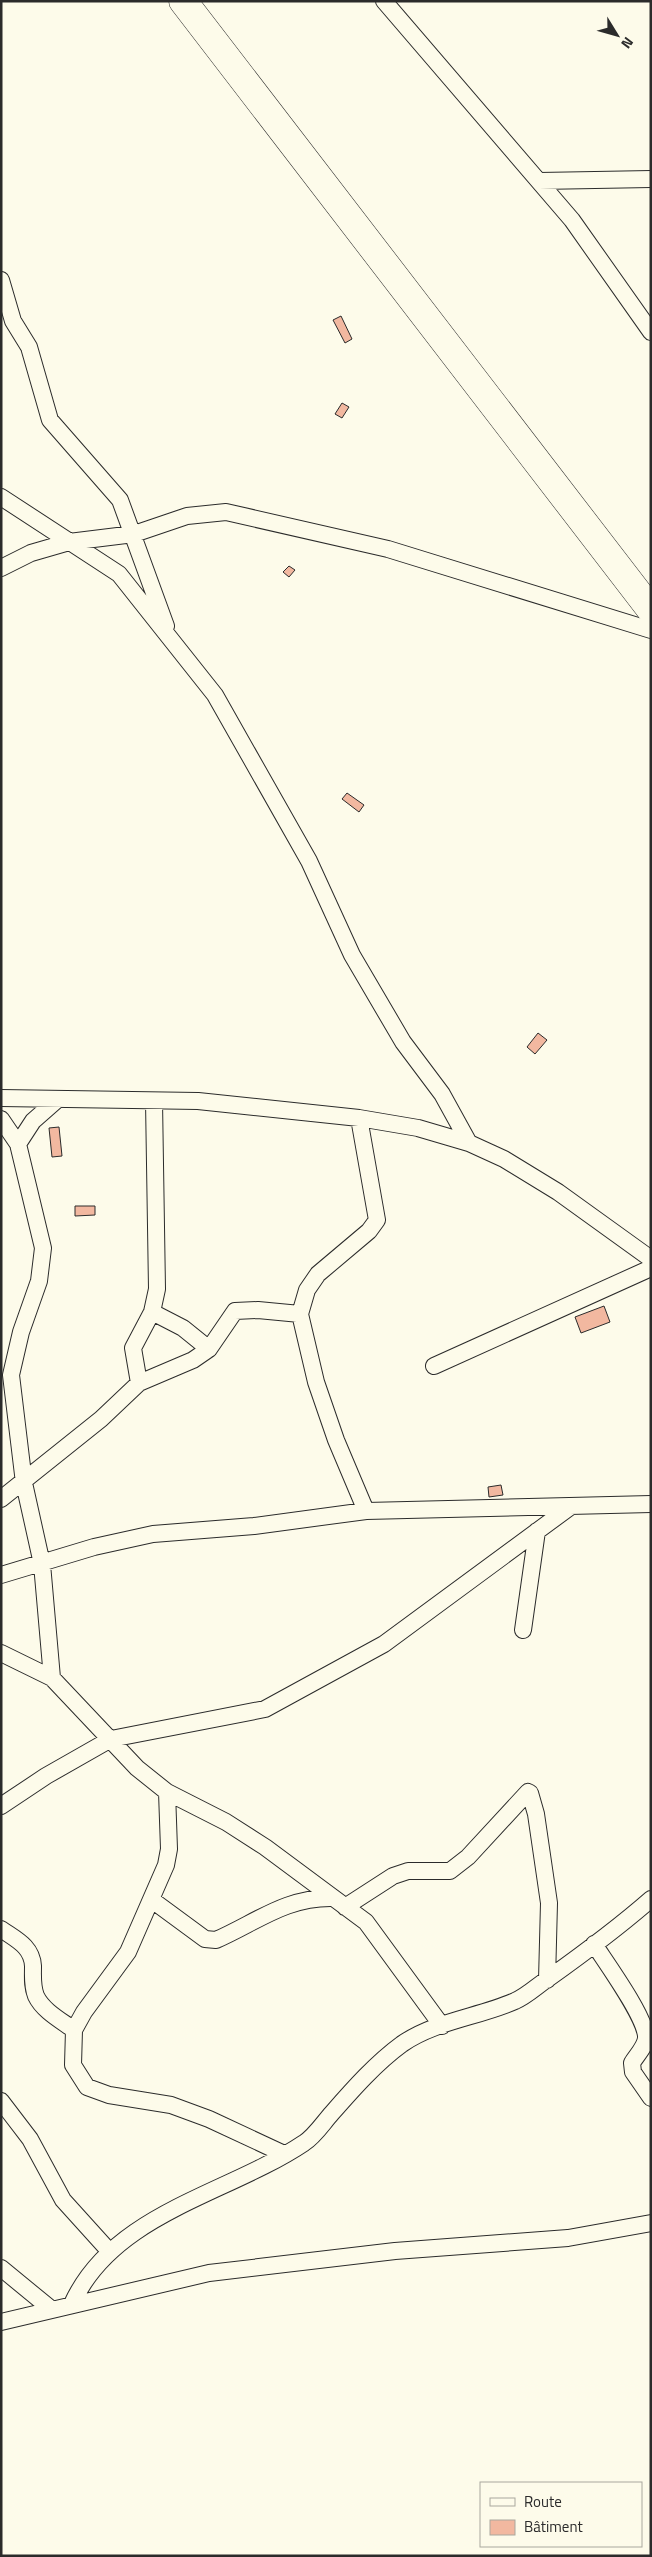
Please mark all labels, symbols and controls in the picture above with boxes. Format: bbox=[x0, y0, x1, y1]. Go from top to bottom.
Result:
north arrow bbox=[592, 10, 642, 60]
text: N bbox=[616, 33, 639, 53]
legend bbox=[480, 2482, 642, 2547]
text: Route bbox=[524, 2490, 562, 2513]
text: Bâtiment bbox=[524, 2515, 583, 2538]

